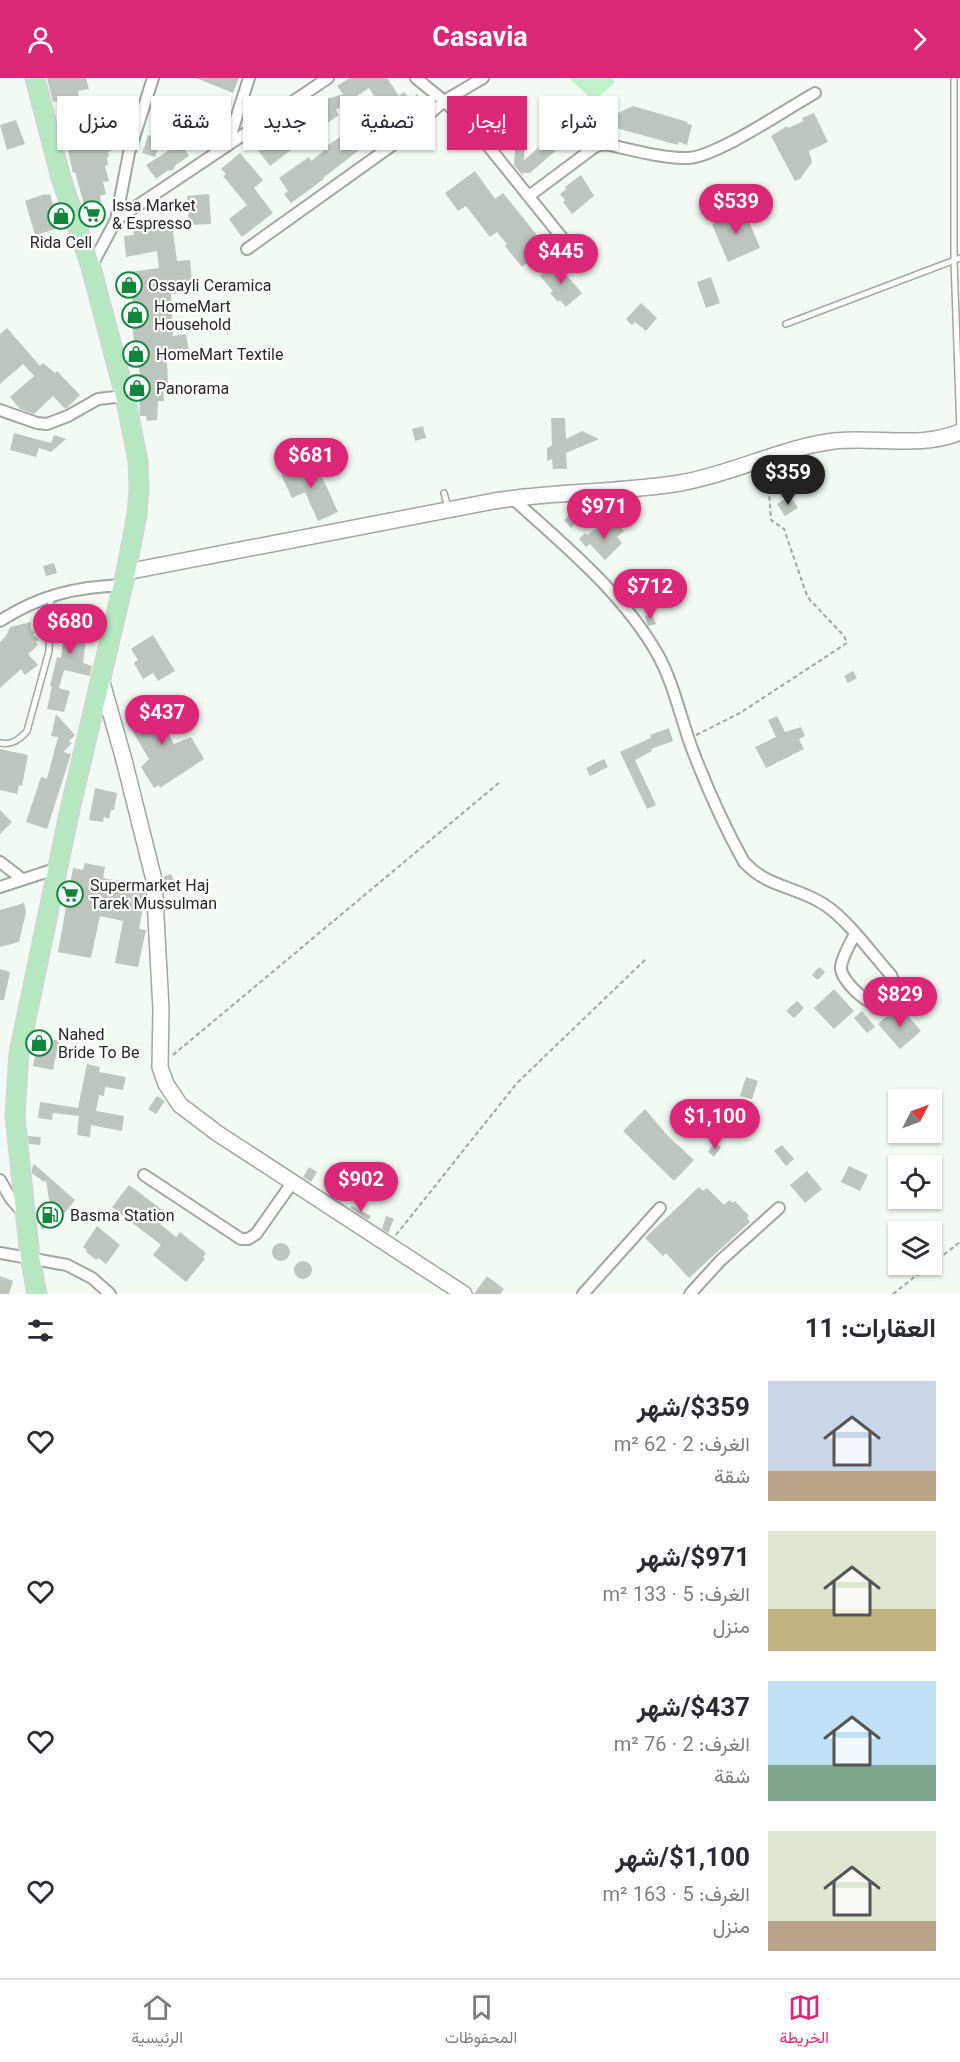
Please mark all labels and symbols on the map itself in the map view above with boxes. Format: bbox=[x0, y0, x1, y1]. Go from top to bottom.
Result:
pin: $539 bbox=[700, 184, 772, 235]
place label: Issa Market & Espresso bbox=[112, 195, 196, 238]
supermarket icon: Issa Market & Espresso bbox=[77, 199, 107, 229]
shop icon: Rida Cell bbox=[46, 201, 76, 231]
place label: Rida Cell bbox=[30, 232, 92, 257]
pin: $445 bbox=[525, 234, 597, 285]
shop icon: Ossayli Ceramica bbox=[114, 270, 144, 300]
place label: Ossayli Ceramica bbox=[148, 275, 271, 300]
place label: HomeMart Household bbox=[154, 296, 231, 339]
shop icon: HomeMart Household bbox=[120, 300, 150, 330]
shop icon: HomeMart Textile bbox=[121, 339, 151, 369]
place label: HomeMart Textile bbox=[156, 344, 283, 369]
shop icon: Panorama bbox=[122, 373, 152, 403]
place label: Panorama bbox=[156, 378, 229, 403]
pin: $681 bbox=[275, 438, 347, 489]
pin: $359 bbox=[752, 455, 824, 506]
pin: $971 bbox=[568, 489, 640, 540]
pin: $712 bbox=[614, 569, 686, 620]
pin: $680 bbox=[34, 604, 106, 655]
pin: $437 bbox=[126, 695, 198, 746]
place label: Supermarket Haj Tarek Mussulman bbox=[90, 875, 217, 918]
supermarket icon: Supermarket Haj Tarek Mussulman bbox=[55, 879, 85, 909]
pin: $829 bbox=[864, 977, 936, 1028]
place label: Nahed Bride To Be bbox=[58, 1024, 139, 1067]
shop icon: Nahed Bride To Be bbox=[24, 1028, 54, 1058]
north arrow bbox=[888, 1089, 942, 1143]
pin: $1,100 bbox=[666, 1099, 764, 1150]
pin: $902 bbox=[325, 1162, 397, 1213]
fuel station icon: Basma Station bbox=[35, 1200, 65, 1230]
place label: Basma Station bbox=[70, 1205, 174, 1230]

